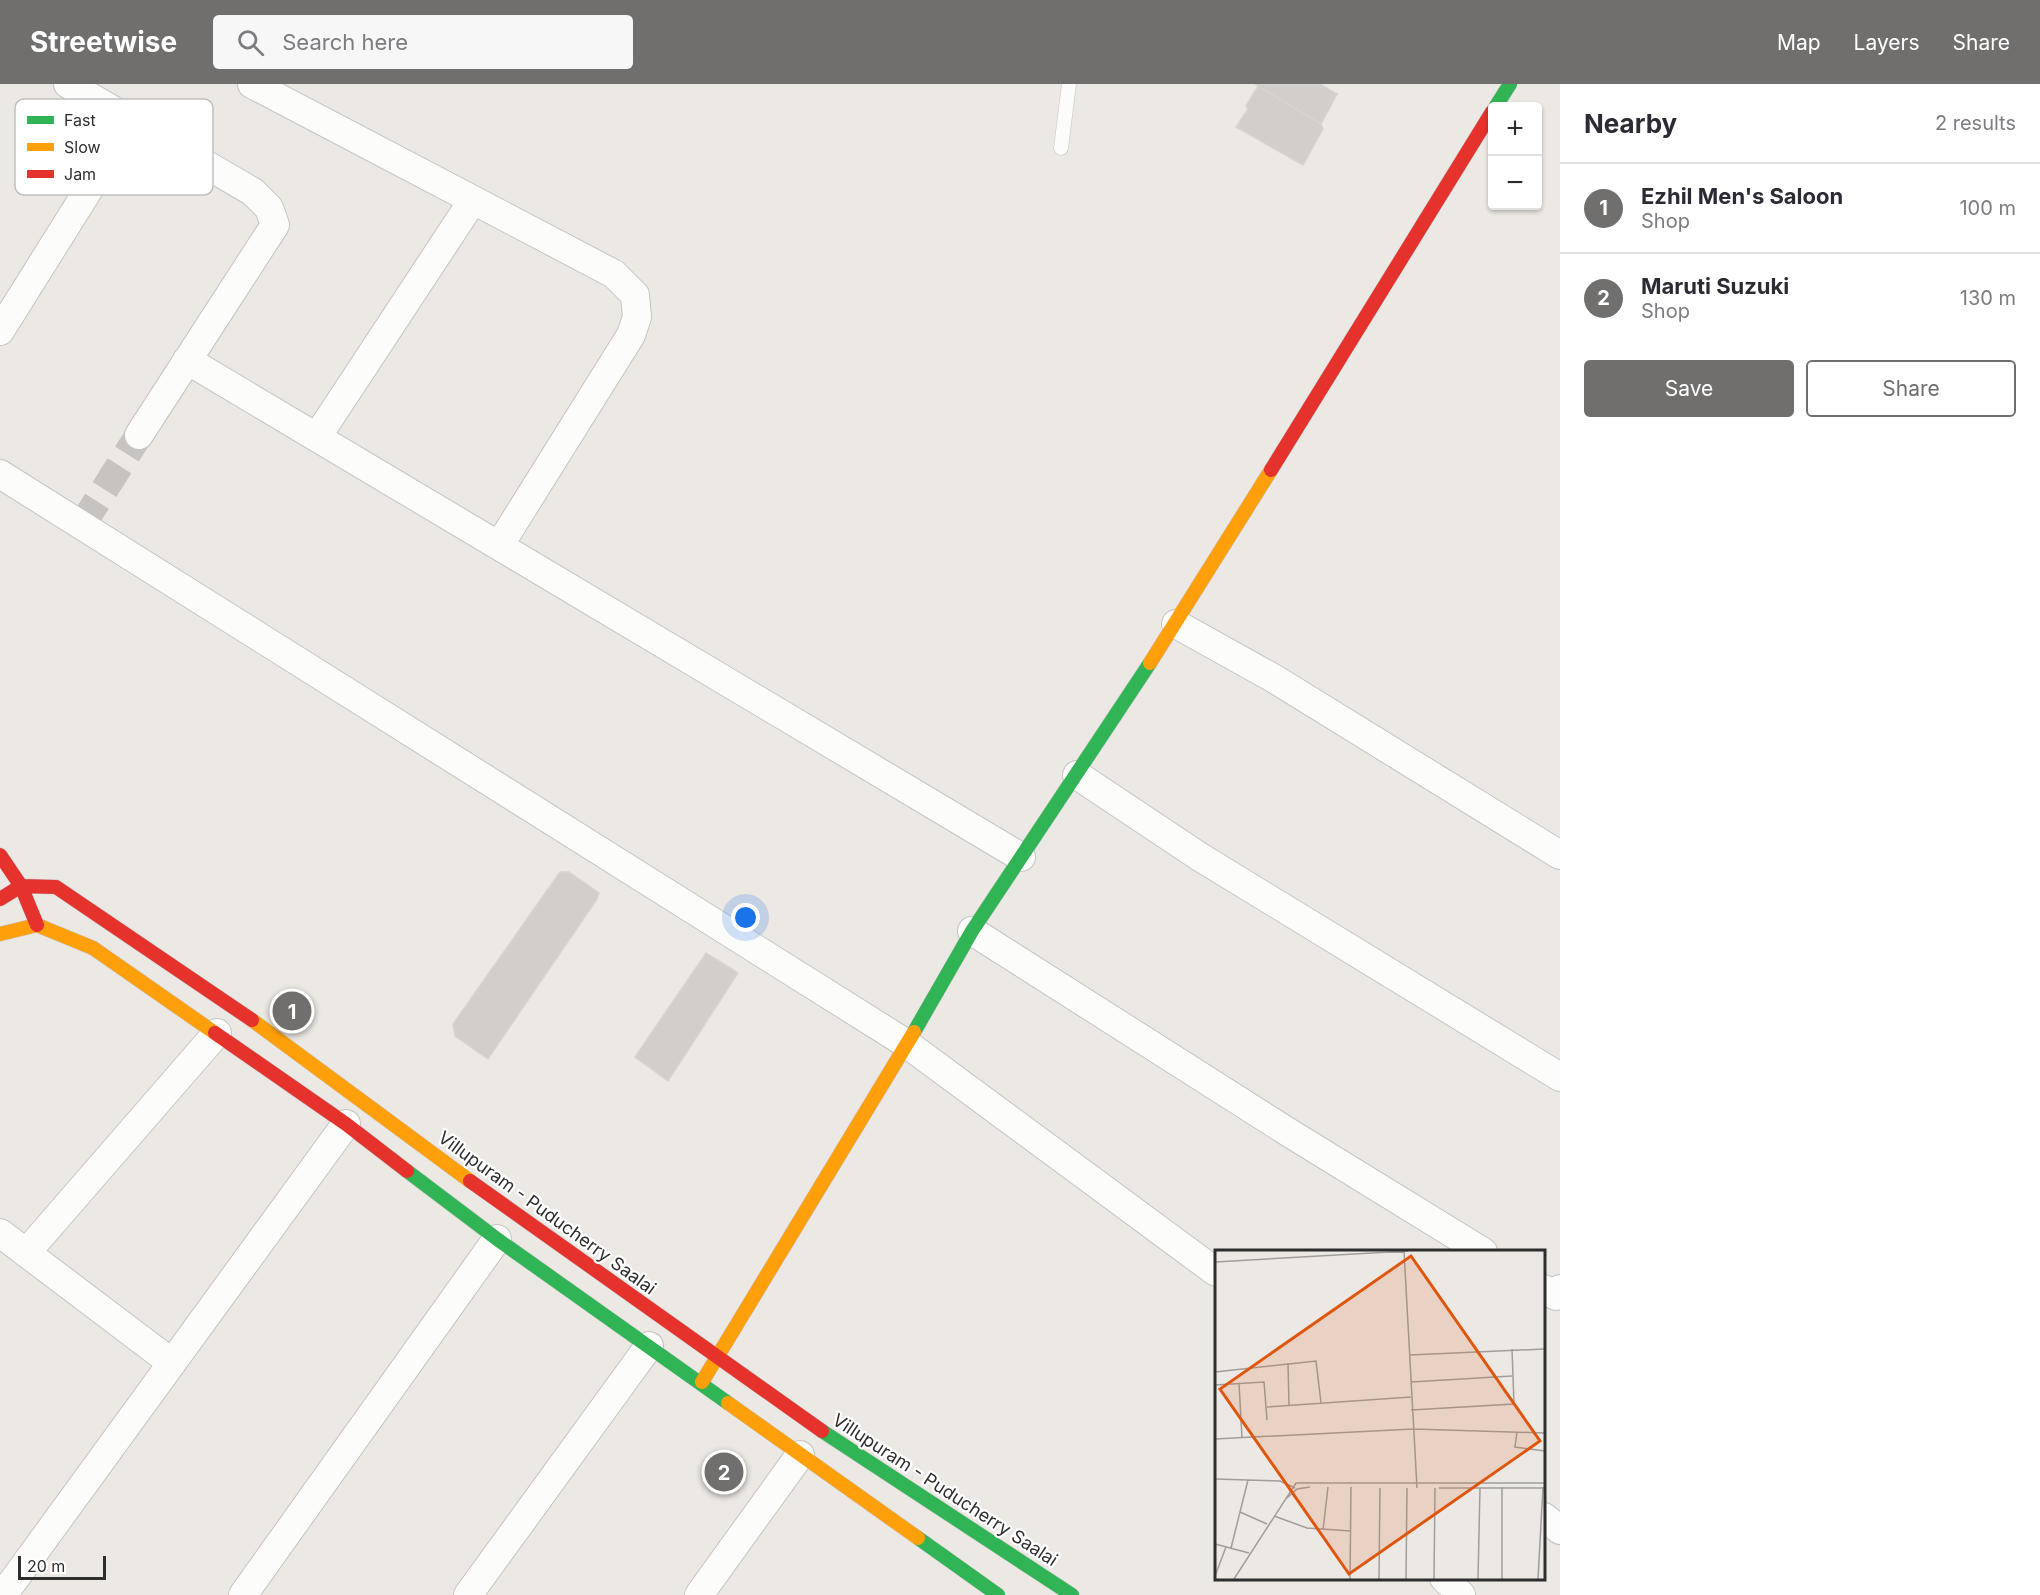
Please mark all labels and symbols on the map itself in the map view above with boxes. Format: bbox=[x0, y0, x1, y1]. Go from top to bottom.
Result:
legend bbox=[15, 99, 213, 195]
text: Fast bbox=[64, 110, 96, 130]
text: Slow bbox=[64, 137, 101, 157]
text: Jam bbox=[64, 164, 96, 184]
your location bbox=[731, 903, 760, 932]
pin: 1 bbox=[272, 988, 312, 1034]
street label: Villupuram - Puducherry Saalai bbox=[434, 1127, 660, 1299]
inset map bbox=[1215, 1250, 1545, 1580]
street label: Villupuram - Puducherry Saalai bbox=[829, 1409, 1062, 1570]
pin: 2 bbox=[704, 1450, 744, 1494]
scale bar bbox=[18, 1553, 106, 1580]

